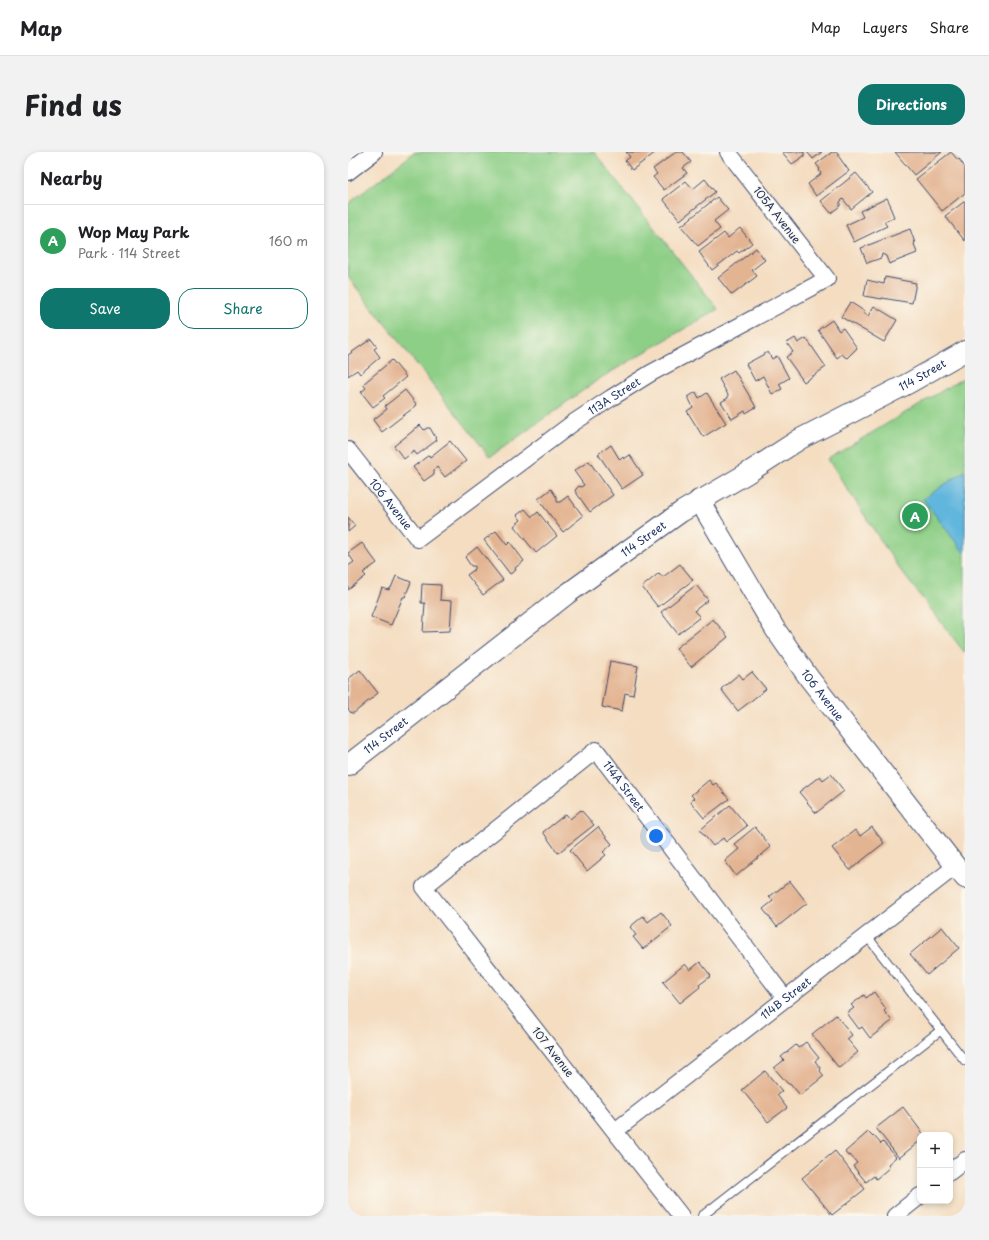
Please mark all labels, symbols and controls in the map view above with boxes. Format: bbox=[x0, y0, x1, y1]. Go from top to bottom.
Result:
text: Map bbox=[20, 14, 62, 42]
text: Map bbox=[811, 17, 841, 38]
text: Layers bbox=[863, 17, 908, 38]
text: Share bbox=[930, 17, 969, 38]
text: Find us bbox=[24, 83, 122, 126]
button: Directions bbox=[858, 84, 965, 125]
text: Nearby bbox=[40, 165, 102, 191]
street label: 105A Avenue bbox=[750, 182, 805, 247]
text: Wop May Park bbox=[78, 220, 190, 243]
text: A bbox=[48, 231, 58, 250]
text: 160 m bbox=[269, 231, 308, 250]
text: Park · 114 Street bbox=[78, 243, 180, 262]
button: Save bbox=[40, 288, 170, 329]
button: Share bbox=[178, 288, 308, 329]
street label: 114 Street bbox=[896, 354, 949, 395]
street label: 113A Street bbox=[584, 373, 643, 419]
street label: 106 Avenue bbox=[365, 475, 417, 533]
pin: A bbox=[902, 501, 928, 531]
street label: 114 Street bbox=[617, 516, 670, 561]
street label: 106 Avenue bbox=[797, 665, 848, 724]
street label: 114 Street bbox=[360, 712, 412, 758]
street label: 114A Street bbox=[599, 757, 649, 815]
your location bbox=[646, 826, 666, 846]
street label: 114B Street bbox=[756, 972, 815, 1023]
street label: 107 Avenue bbox=[528, 1023, 578, 1080]
map controls bbox=[917, 1132, 953, 1204]
button: + bbox=[917, 1132, 953, 1168]
button: − bbox=[917, 1168, 953, 1204]

